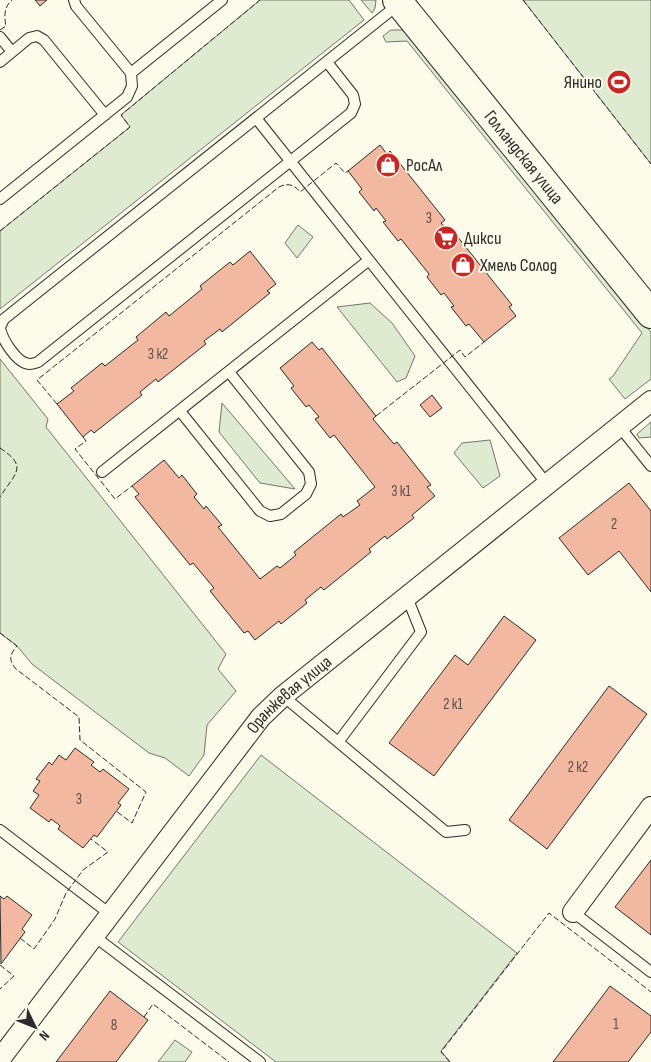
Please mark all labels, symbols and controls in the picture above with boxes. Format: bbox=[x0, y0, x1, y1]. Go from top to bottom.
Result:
sports icon: Янино bbox=[606, 69, 632, 95]
place label: Янино bbox=[564, 72, 602, 93]
street label: Голландская улица bbox=[480, 106, 568, 208]
shop icon: РосАл bbox=[375, 152, 401, 178]
place label: РосАл bbox=[406, 155, 443, 176]
house number: 3 bbox=[426, 209, 432, 228]
supermarket icon: Дикси bbox=[433, 225, 459, 251]
place label: Дикси bbox=[464, 228, 501, 249]
shop icon: Хмель Солод bbox=[450, 252, 476, 278]
place label: Хмель Солод bbox=[479, 255, 557, 276]
house number: 3 к2 bbox=[148, 345, 168, 364]
house number: 3 к1 bbox=[391, 482, 412, 501]
house number: 2 bbox=[611, 515, 617, 534]
street label: Оранжевая улица bbox=[242, 651, 336, 738]
house number: 2 к1 bbox=[443, 695, 463, 714]
house number: 2 к2 bbox=[568, 758, 588, 777]
house number: 3 bbox=[76, 790, 82, 809]
north arrow bbox=[10, 1002, 60, 1052]
house number: 1 bbox=[613, 1015, 619, 1034]
house number: 8 bbox=[111, 1016, 117, 1035]
text: N bbox=[35, 1027, 53, 1044]

